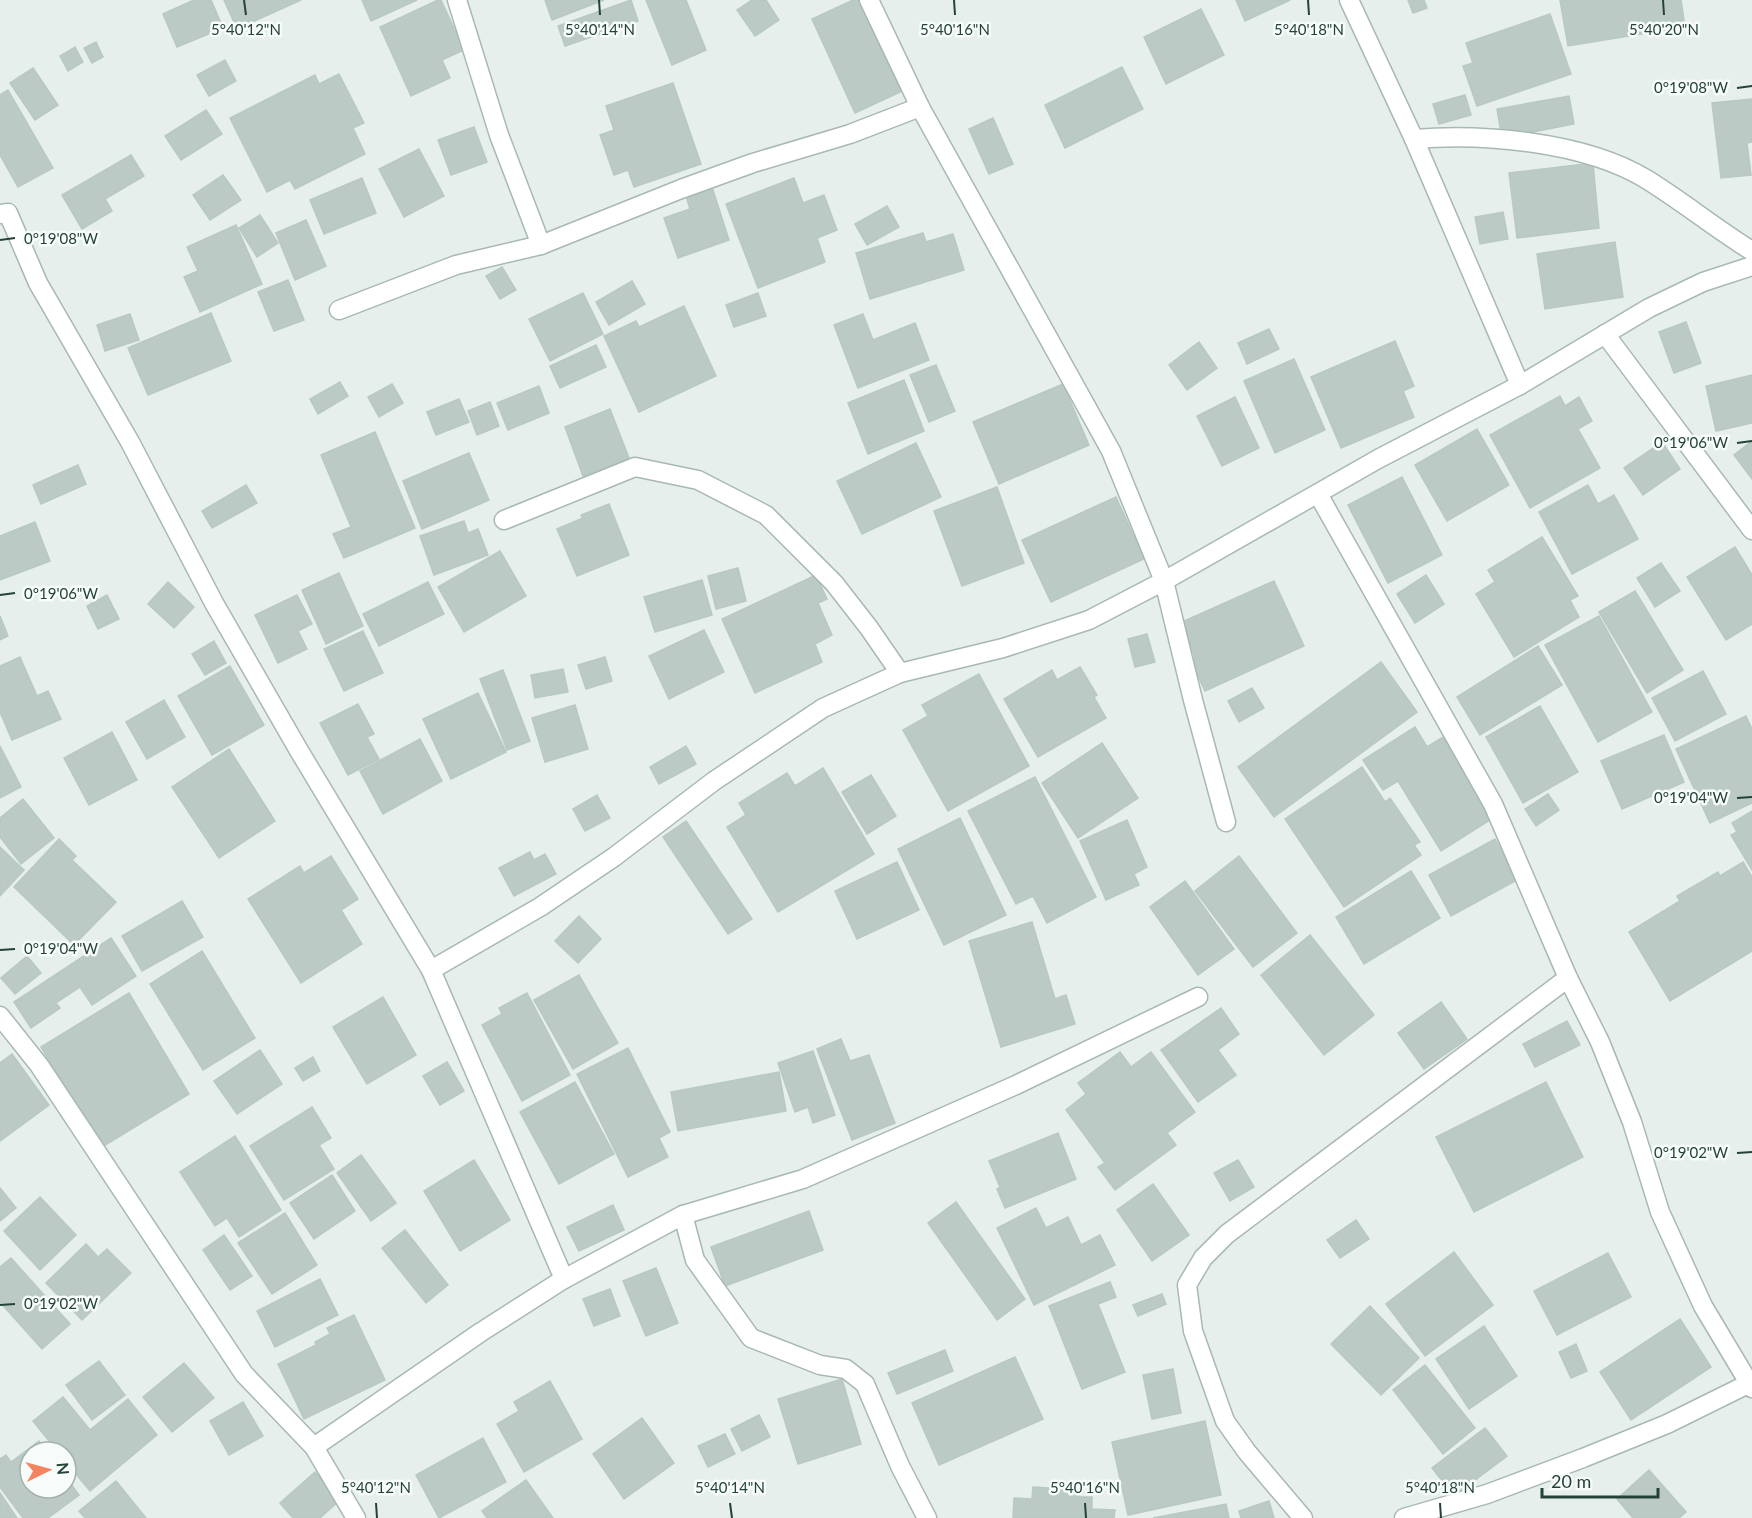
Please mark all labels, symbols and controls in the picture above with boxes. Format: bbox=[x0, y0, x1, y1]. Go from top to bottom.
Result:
text: 5°40'12"N bbox=[211, 20, 281, 38]
text: 5°40'14"N bbox=[565, 20, 635, 38]
text: 5°40'16"N bbox=[920, 20, 990, 38]
text: 5°40'18"N bbox=[1274, 20, 1344, 38]
text: 5°40'20"N bbox=[1629, 20, 1699, 38]
text: 0°19'08"W bbox=[1654, 78, 1728, 96]
text: 0°19'08"W bbox=[24, 229, 98, 247]
text: 0°19'06"W bbox=[1654, 433, 1728, 451]
text: 0°19'06"W bbox=[24, 584, 98, 602]
text: 0°19'04"W bbox=[1654, 788, 1728, 806]
text: 0°19'04"W bbox=[24, 939, 98, 957]
text: 0°19'02"W bbox=[1654, 1143, 1728, 1161]
text: 0°19'02"W bbox=[24, 1294, 98, 1312]
north arrow bbox=[18, 1440, 78, 1500]
scale bar bbox=[1542, 1461, 1658, 1499]
text: N bbox=[53, 1462, 73, 1476]
text: 20 m bbox=[1551, 1470, 1591, 1492]
text: 5°40'12"N bbox=[341, 1478, 411, 1496]
text: 5°40'14"N bbox=[695, 1478, 765, 1496]
text: 5°40'16"N bbox=[1050, 1478, 1120, 1496]
text: 5°40'18"N bbox=[1405, 1478, 1475, 1496]

